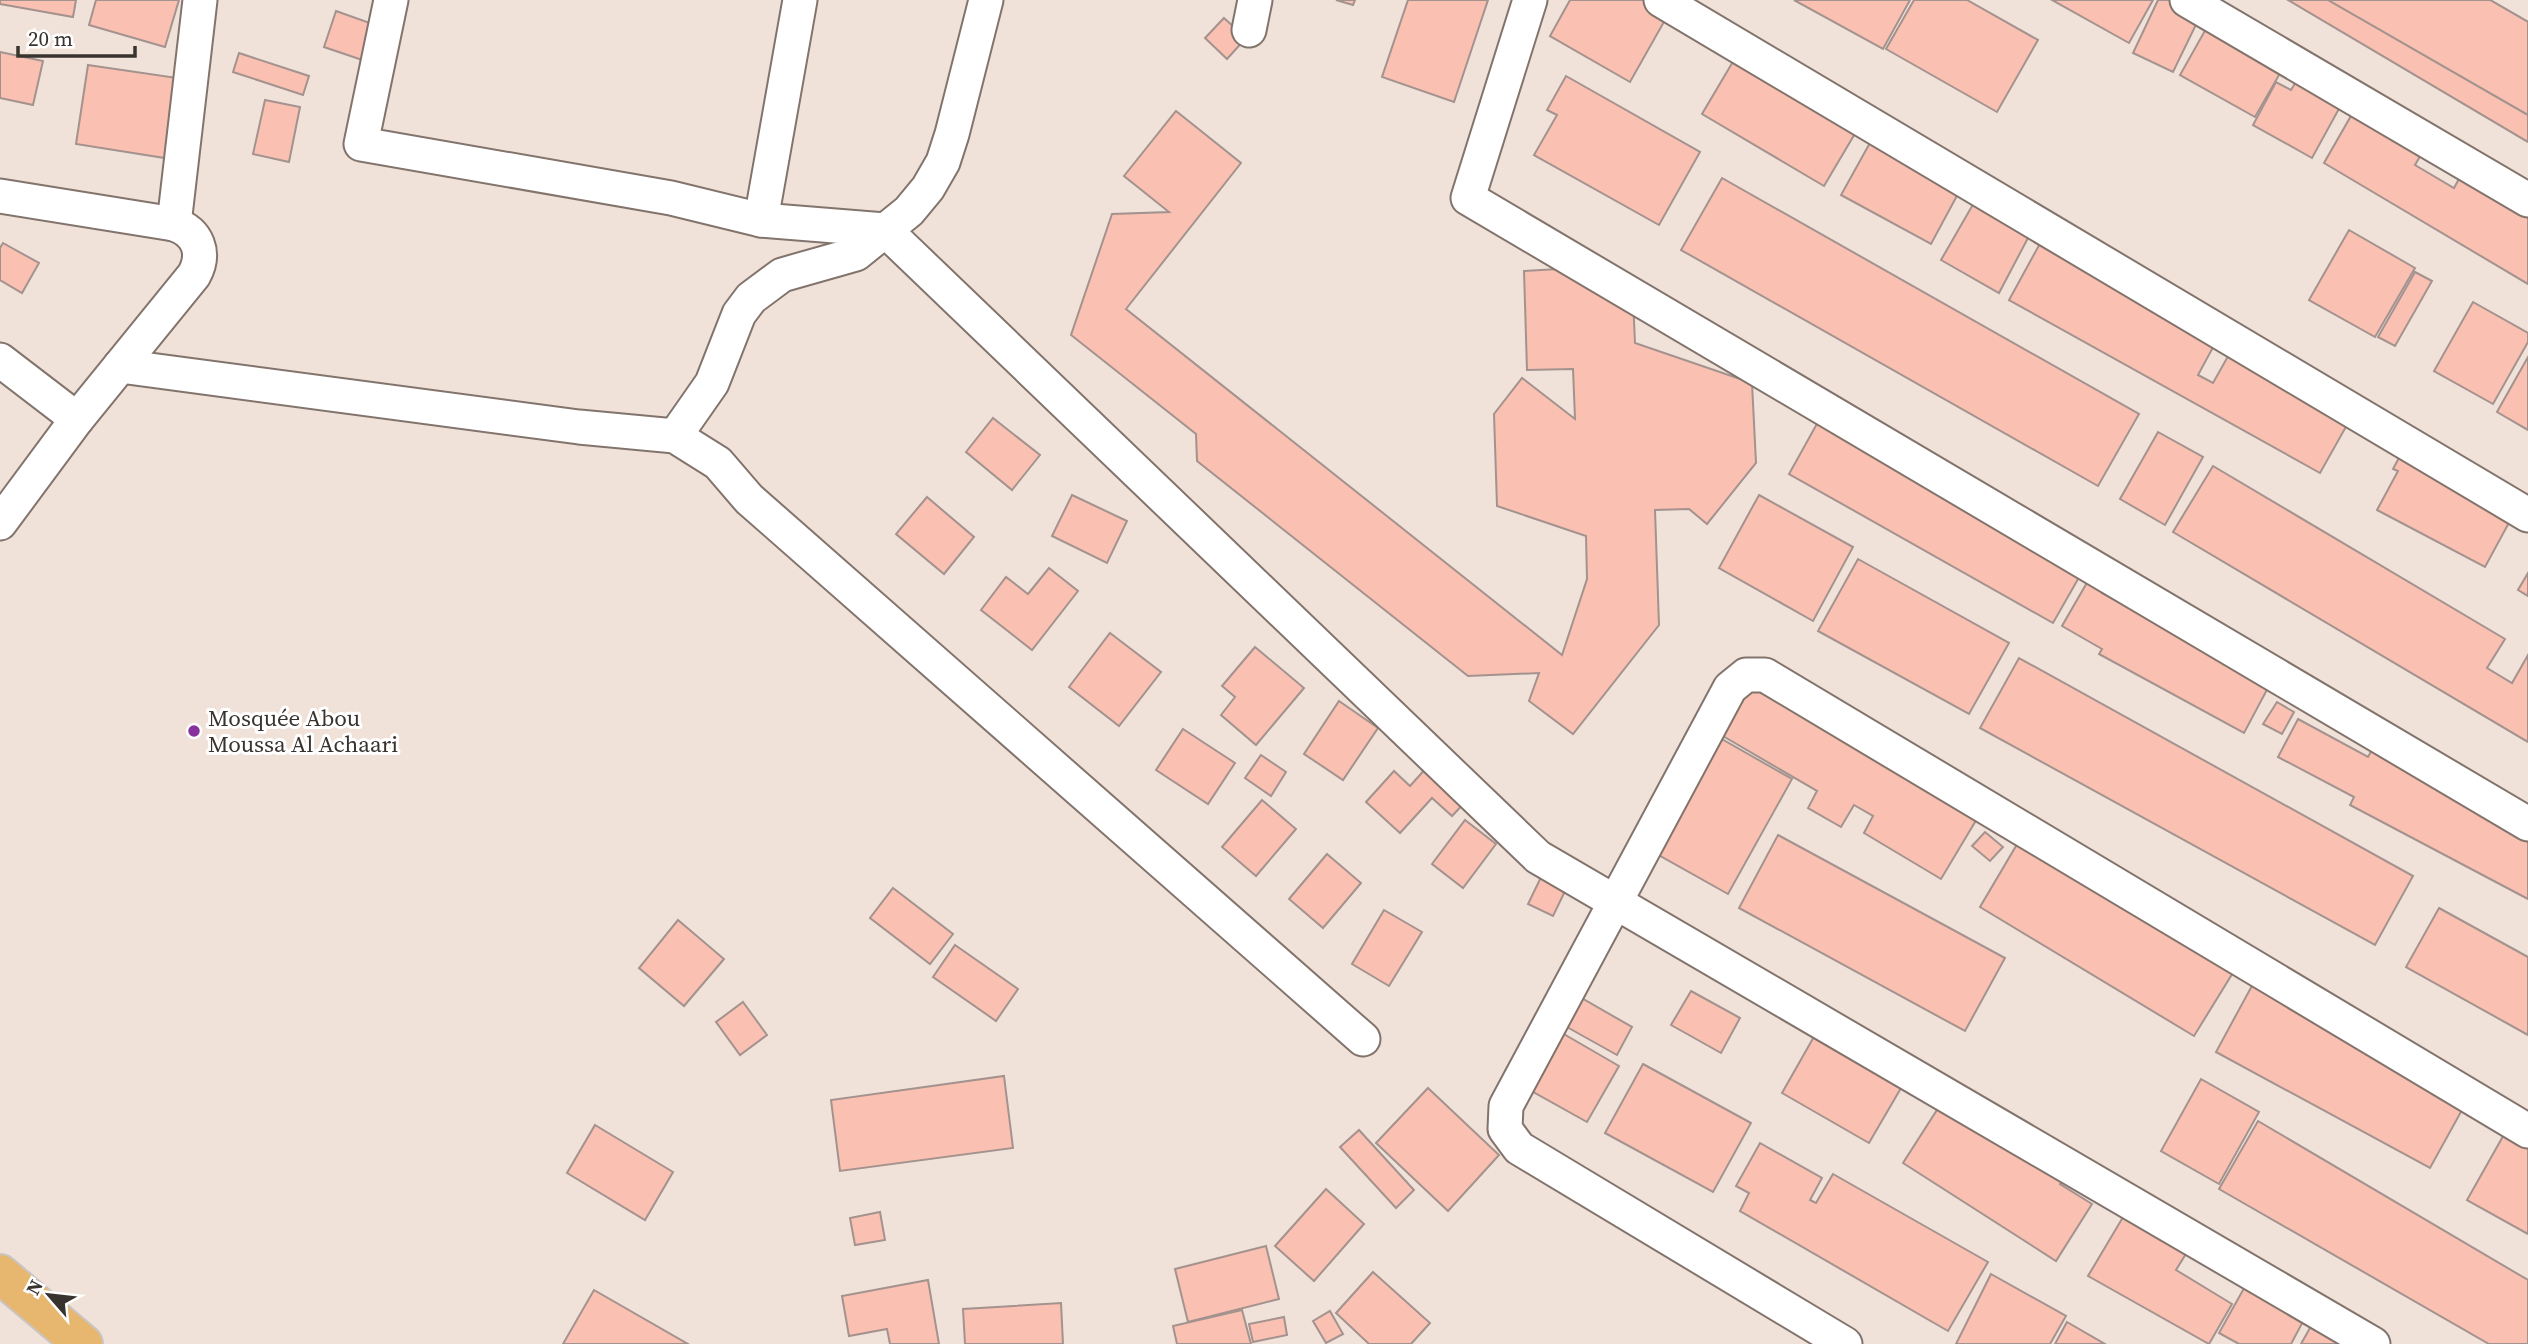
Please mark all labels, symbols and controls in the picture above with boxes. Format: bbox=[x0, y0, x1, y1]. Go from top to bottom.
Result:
scale bar bbox=[18, 14, 135, 58]
text: 20 m bbox=[28, 24, 73, 53]
place label: Mosquée Abou Moussa Al Achaari bbox=[208, 702, 398, 760]
marker: Mosquée Abou Moussa Al Achaari bbox=[186, 723, 202, 739]
north arrow bbox=[14, 1260, 84, 1330]
text: N bbox=[19, 1275, 49, 1299]

